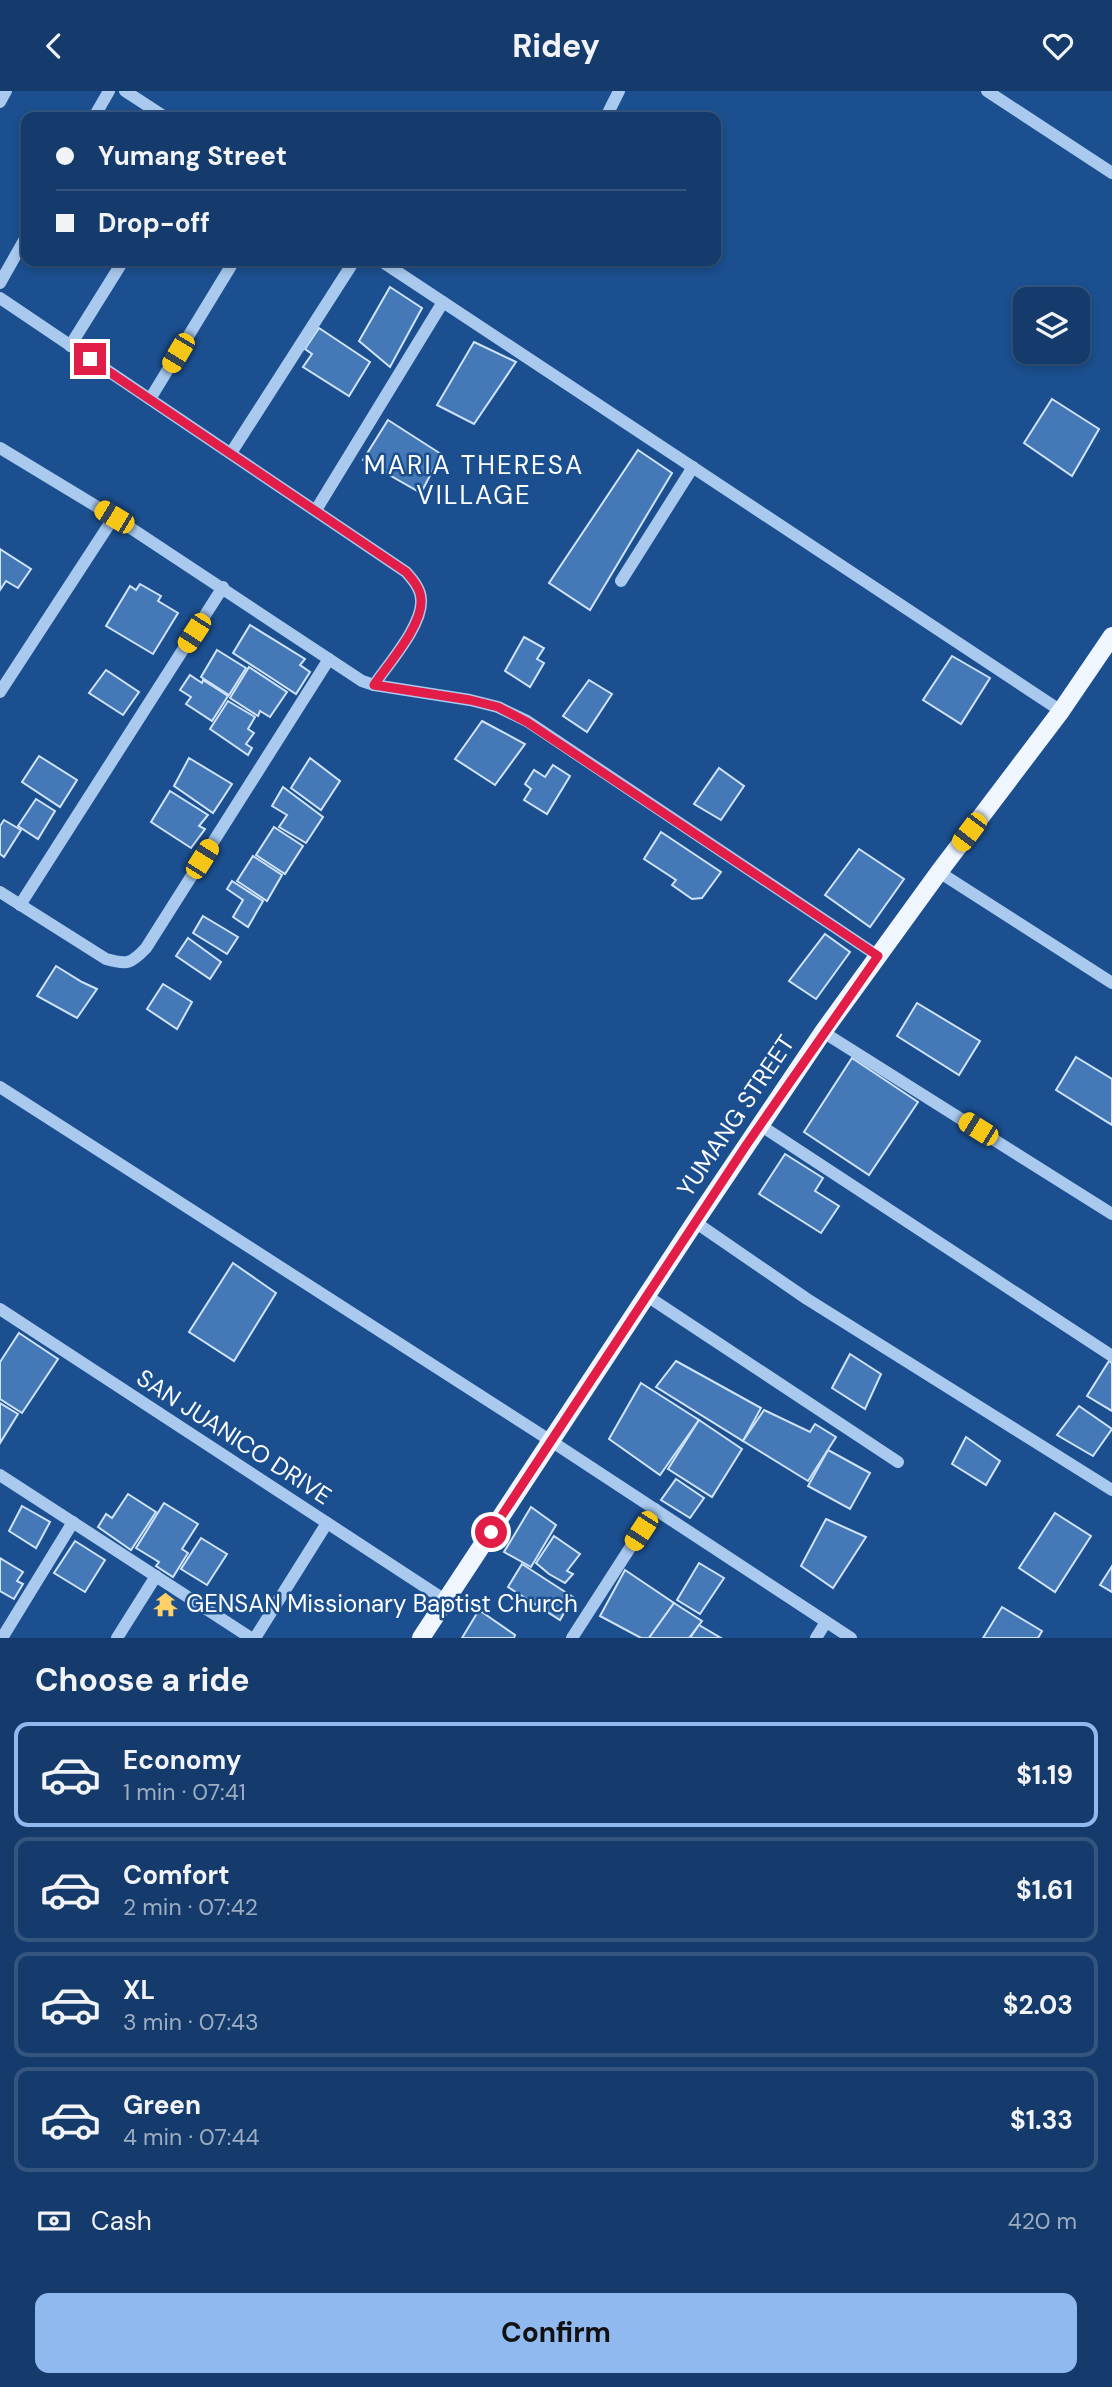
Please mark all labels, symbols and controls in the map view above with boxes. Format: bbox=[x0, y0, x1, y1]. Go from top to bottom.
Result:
text: Ridey bbox=[512, 25, 600, 67]
icon: back bbox=[35, 27, 73, 65]
icon: heart bbox=[1039, 27, 1077, 65]
text: Yumang Street bbox=[98, 139, 287, 173]
text: Drop-off bbox=[98, 206, 210, 240]
map controls bbox=[1013, 287, 1090, 364]
button: layers bbox=[1013, 287, 1090, 364]
car bbox=[159, 330, 198, 376]
route end bbox=[74, 343, 106, 375]
district label: MARIA THERESA VILLAGE bbox=[364, 448, 584, 512]
car bbox=[91, 497, 138, 537]
car bbox=[174, 610, 215, 656]
car bbox=[948, 809, 991, 855]
car bbox=[182, 836, 223, 882]
street label: YUMANG STREET bbox=[670, 1029, 801, 1203]
car bbox=[955, 1109, 1002, 1149]
street label: SAN JUANICO DRIVE bbox=[131, 1362, 338, 1511]
car bbox=[621, 1508, 662, 1554]
route start bbox=[475, 1516, 507, 1548]
place label: GENSAN Missionary Baptist Church bbox=[186, 1588, 578, 1619]
temple icon: GENSAN Missionary Baptist Church bbox=[152, 1590, 180, 1618]
text: Choose a ride bbox=[35, 1659, 250, 1701]
icon: car bbox=[39, 1743, 102, 1806]
text: Economy bbox=[123, 1743, 241, 1777]
text: $1.19 bbox=[1016, 1758, 1073, 1792]
text: 1 min · 07:41 bbox=[123, 1777, 246, 1807]
icon: car bbox=[39, 1858, 102, 1921]
text: Comfort bbox=[123, 1858, 229, 1892]
text: $1.61 bbox=[1016, 1873, 1073, 1907]
text: 2 min · 07:42 bbox=[123, 1892, 258, 1922]
icon: car bbox=[39, 1973, 102, 2036]
text: XL bbox=[123, 1973, 155, 2007]
text: $2.03 bbox=[1003, 1988, 1073, 2022]
text: 3 min · 07:43 bbox=[123, 2007, 259, 2037]
icon: car bbox=[39, 2088, 102, 2151]
text: Green bbox=[123, 2088, 201, 2122]
text: $1.33 bbox=[1010, 2103, 1073, 2137]
text: 4 min · 07:44 bbox=[123, 2122, 259, 2152]
icon: cash bbox=[35, 2202, 73, 2240]
text: Cash bbox=[91, 2204, 152, 2238]
text: 420 m bbox=[1008, 2206, 1077, 2236]
button: Confirm bbox=[35, 2293, 1077, 2373]

